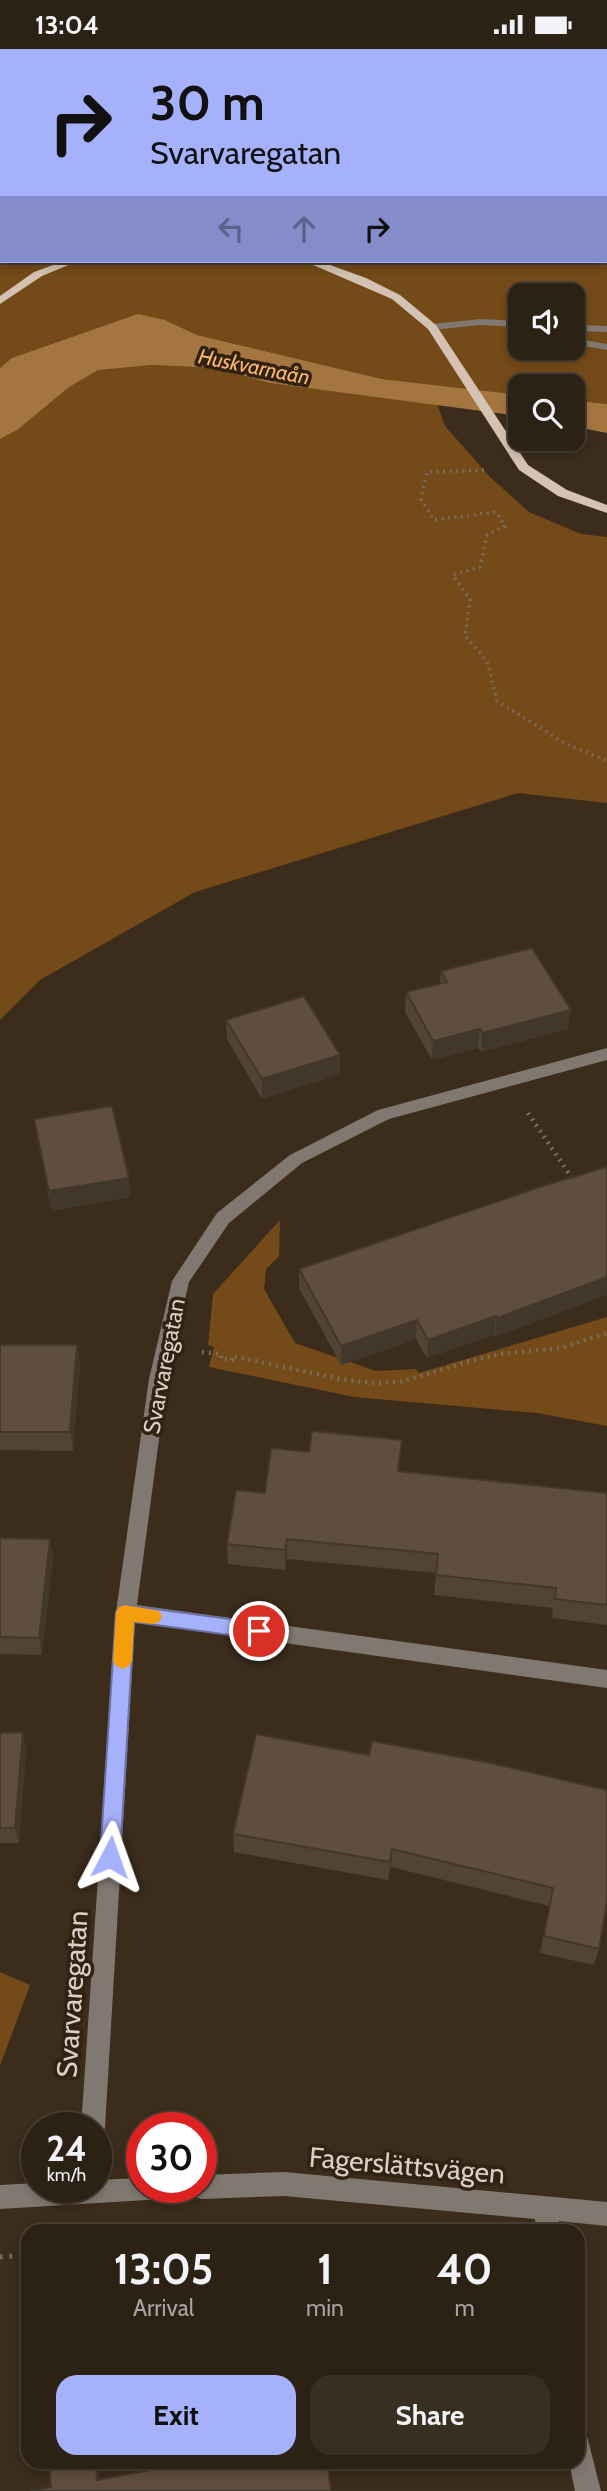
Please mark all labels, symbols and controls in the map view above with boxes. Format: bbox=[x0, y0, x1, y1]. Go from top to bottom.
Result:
text: 13:04 bbox=[35, 9, 99, 41]
text: 30 m bbox=[150, 73, 265, 132]
icon: right bbox=[35, 77, 126, 168]
text: Svarvaregatan bbox=[150, 133, 341, 172]
icon: left bbox=[212, 210, 250, 248]
icon: ahead bbox=[285, 210, 323, 248]
icon: right bbox=[358, 210, 396, 248]
map controls bbox=[508, 283, 585, 451]
button: sound bbox=[508, 283, 585, 360]
water label: Huskvarnaån bbox=[196, 343, 312, 390]
button: search bbox=[508, 374, 585, 451]
street label: Svarvaregatan bbox=[137, 1296, 191, 1436]
pin bbox=[229, 1601, 289, 1661]
icon: arrive bbox=[240, 1612, 278, 1650]
position arrow bbox=[73, 1820, 147, 1894]
street label: Svarvaregatan bbox=[49, 1909, 95, 2079]
speed limit sign: 30 bbox=[126, 2112, 217, 2203]
text: 24 bbox=[46, 2127, 87, 2170]
street label: Fagerslättsvägen bbox=[308, 2140, 506, 2190]
text: km/h bbox=[47, 2164, 86, 2186]
text: 13:05 bbox=[114, 2243, 213, 2295]
text: 1 bbox=[317, 2243, 333, 2295]
text: 40 bbox=[437, 2243, 492, 2295]
text: Arrival bbox=[133, 2294, 194, 2322]
text: min bbox=[306, 2294, 344, 2322]
text: m bbox=[454, 2294, 475, 2322]
button: Exit bbox=[56, 2375, 296, 2455]
button: Share bbox=[310, 2375, 550, 2455]

